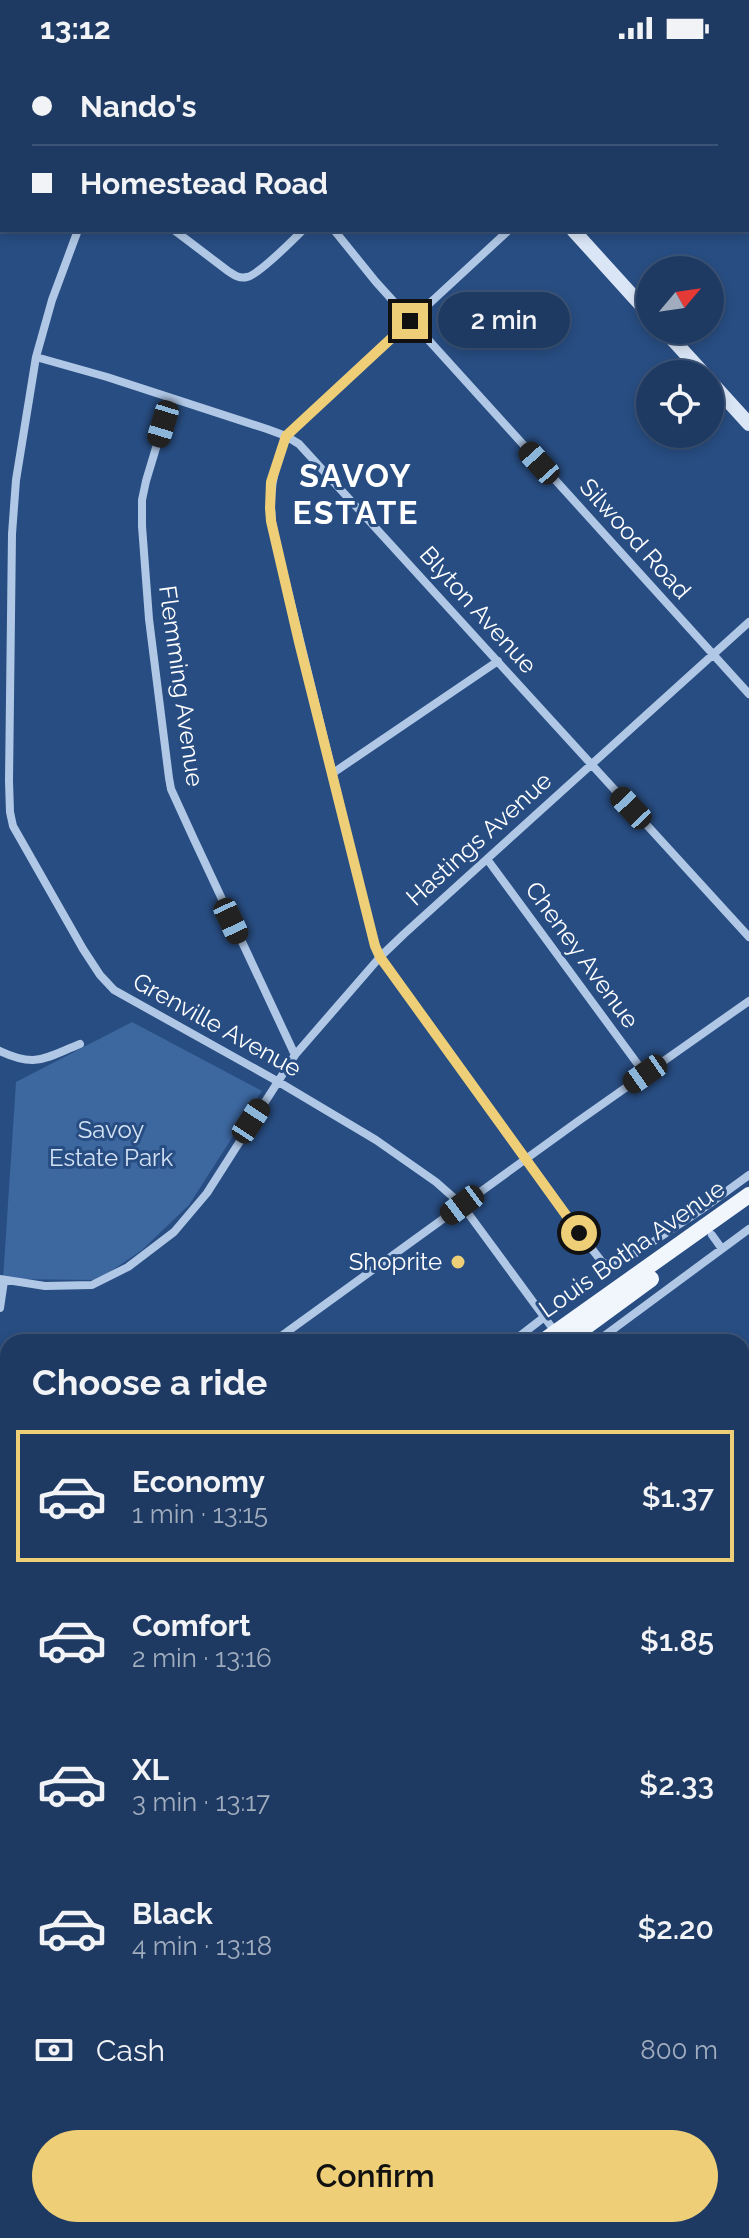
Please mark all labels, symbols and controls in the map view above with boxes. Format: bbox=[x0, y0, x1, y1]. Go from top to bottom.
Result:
text: 13:12 bbox=[40, 11, 111, 46]
text: Nando's bbox=[80, 89, 197, 124]
text: Homestead Road bbox=[80, 166, 328, 201]
north arrow bbox=[636, 256, 724, 344]
map controls bbox=[636, 256, 724, 448]
callout: 2 min bbox=[438, 293, 570, 349]
route end bbox=[392, 303, 428, 339]
text: 2 min bbox=[471, 305, 537, 335]
button: locate bbox=[636, 360, 724, 448]
car bbox=[145, 398, 181, 450]
car bbox=[514, 437, 564, 489]
district label: SAVOY ESTATE bbox=[293, 457, 419, 531]
street label: Silwood Road bbox=[574, 472, 697, 605]
street label: Blyton Avenue bbox=[414, 540, 543, 679]
street label: Flemming Avenue bbox=[153, 584, 210, 788]
street label: Hastings Avenue bbox=[400, 766, 557, 911]
car bbox=[606, 782, 656, 834]
street label: Cheney Avenue bbox=[519, 876, 645, 1034]
car bbox=[210, 894, 252, 948]
street label: Grenville Avenue bbox=[128, 966, 306, 1083]
car bbox=[618, 1050, 672, 1098]
car bbox=[228, 1094, 274, 1148]
park label: Savoy Estate Park bbox=[49, 1115, 173, 1172]
street label: Louis Botha Avenue bbox=[533, 1174, 730, 1324]
car bbox=[436, 1181, 488, 1229]
route start bbox=[561, 1215, 597, 1251]
place label: Shoprite bbox=[349, 1247, 442, 1276]
marker: Shoprite bbox=[449, 1253, 467, 1271]
text: Choose a ride bbox=[32, 1361, 267, 1403]
icon: car bbox=[36, 1460, 108, 1532]
text: Economy bbox=[132, 1464, 265, 1499]
text: $1.37 bbox=[642, 1479, 714, 1514]
text: 1 min · 13:15 bbox=[132, 1499, 268, 1529]
icon: car bbox=[36, 1604, 108, 1676]
text: Comfort bbox=[132, 1608, 251, 1643]
text: $1.85 bbox=[640, 1623, 714, 1658]
text: 2 min · 13:16 bbox=[132, 1643, 272, 1673]
icon: car bbox=[36, 1748, 108, 1820]
text: XL bbox=[132, 1752, 169, 1787]
text: $2.33 bbox=[639, 1767, 714, 1802]
text: 3 min · 13:17 bbox=[132, 1787, 270, 1817]
icon: car bbox=[36, 1892, 108, 1964]
text: Black bbox=[132, 1896, 213, 1931]
text: $2.20 bbox=[637, 1911, 714, 1946]
text: 4 min · 13:18 bbox=[132, 1931, 272, 1961]
icon: cash bbox=[32, 2028, 76, 2072]
text: Cash bbox=[96, 2033, 165, 2068]
text: 800 m bbox=[640, 2035, 718, 2065]
button: Confirm bbox=[32, 2130, 718, 2222]

